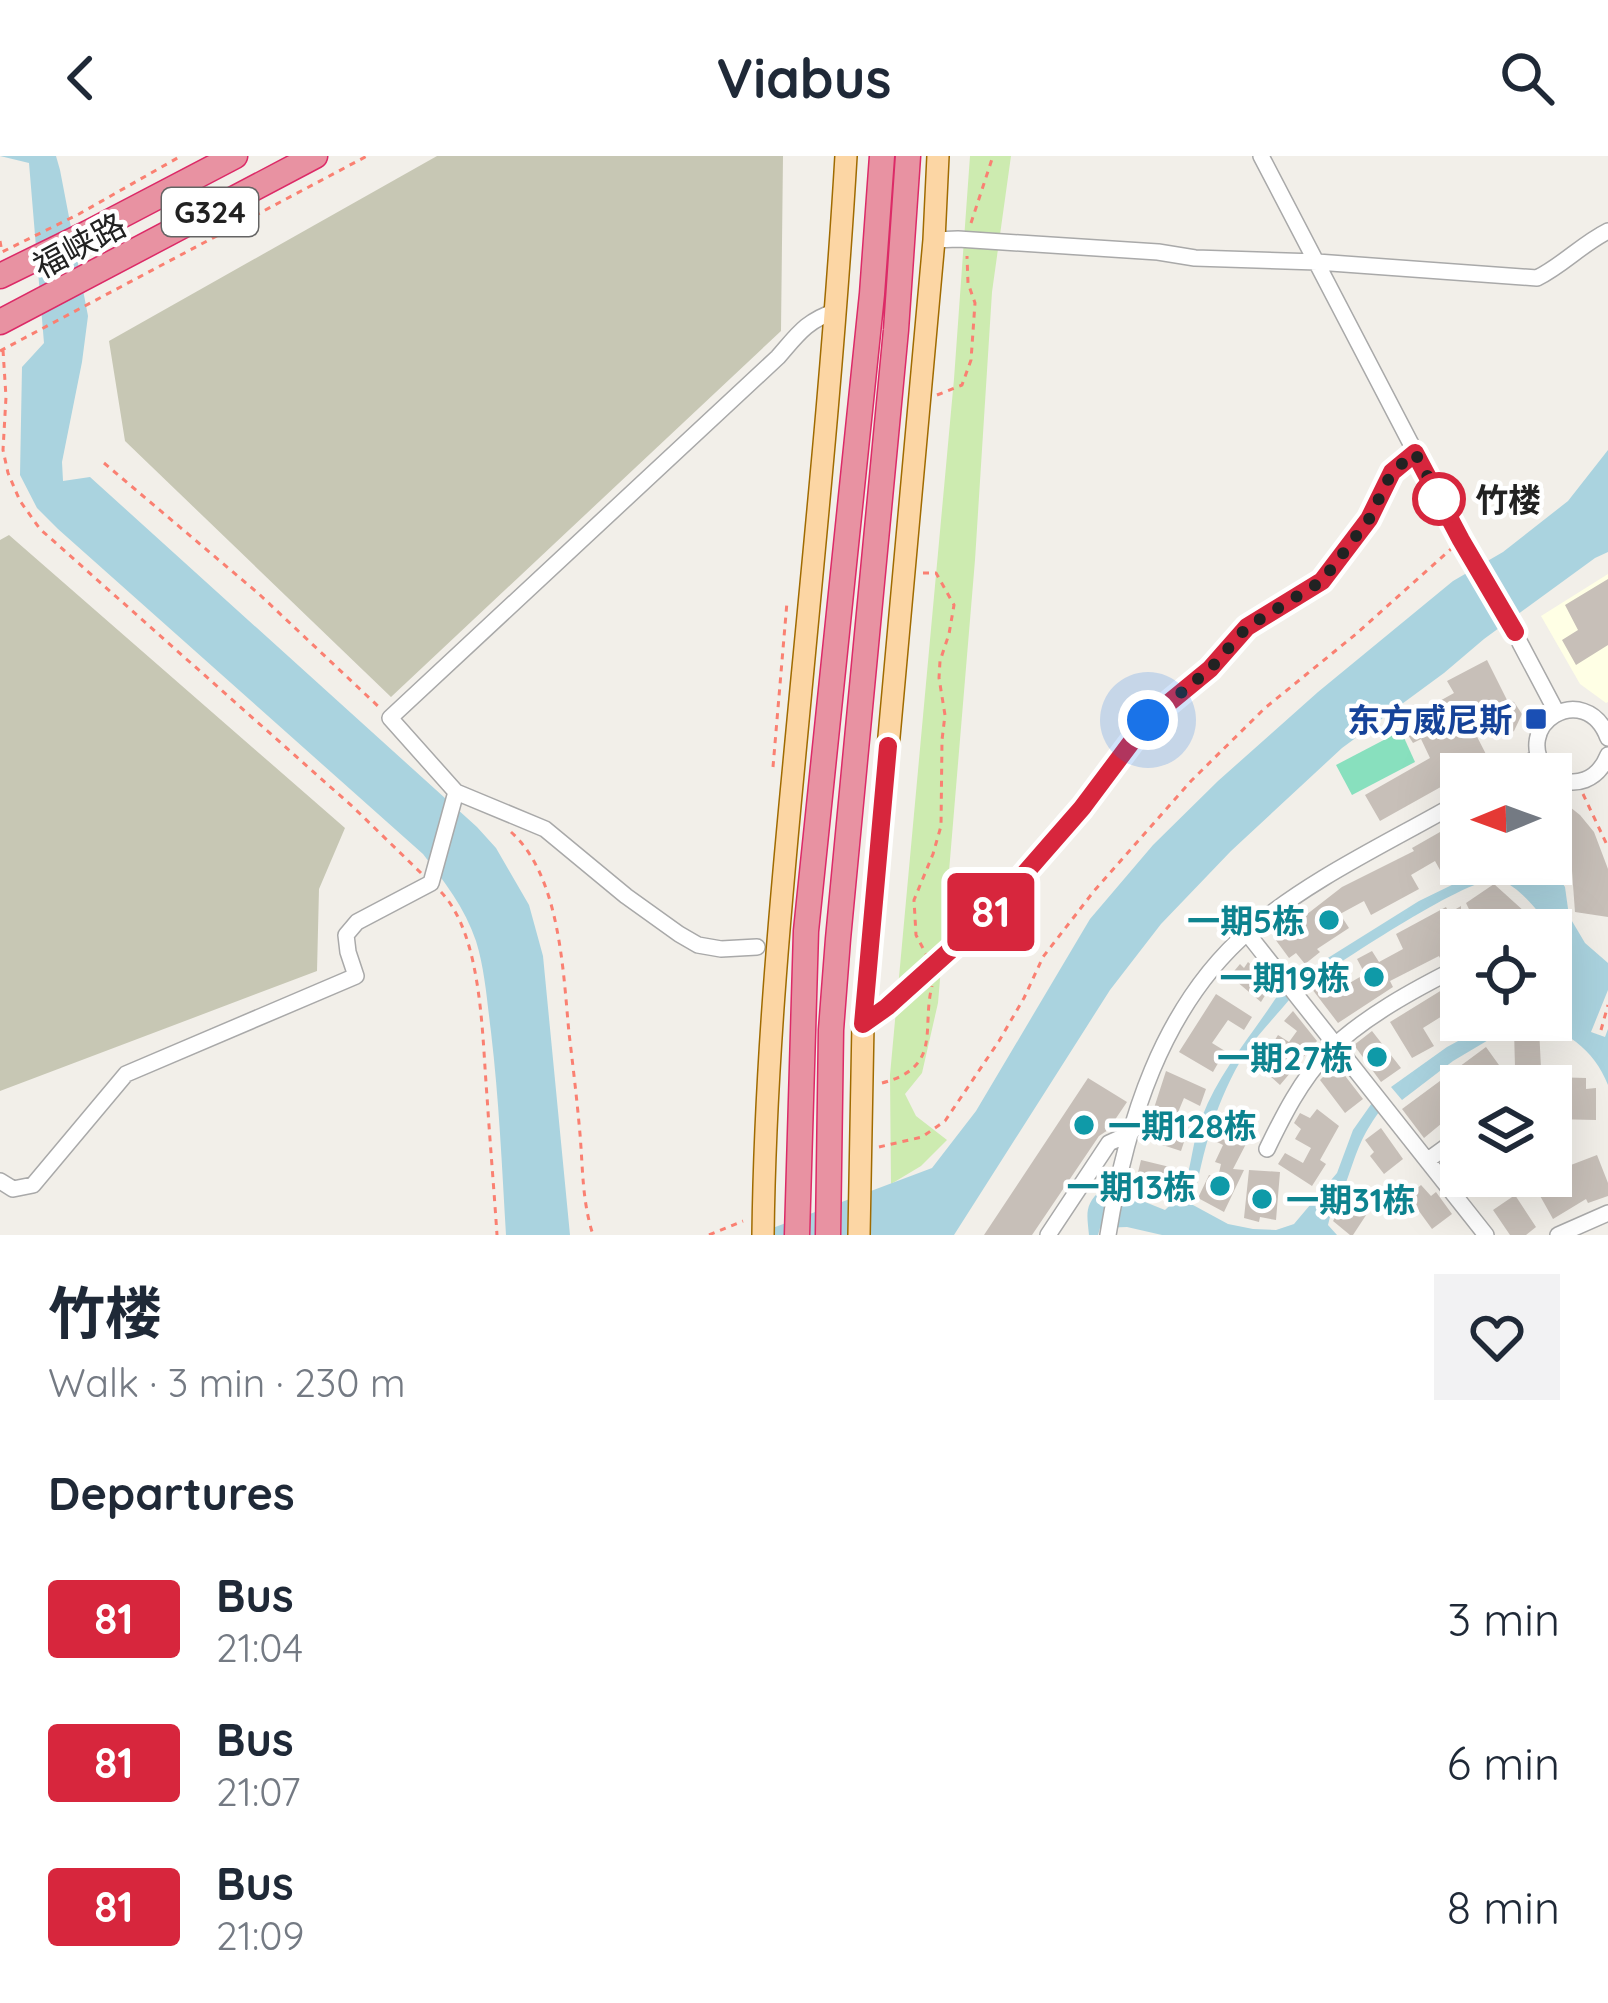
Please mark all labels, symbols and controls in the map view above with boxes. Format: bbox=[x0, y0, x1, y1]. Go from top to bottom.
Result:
text: Viabus bbox=[717, 44, 891, 112]
icon: back bbox=[48, 45, 114, 111]
icon: search bbox=[1494, 45, 1560, 111]
road number: G324 bbox=[162, 188, 258, 236]
street label: 福峡路 bbox=[26, 204, 132, 286]
marker: 竹楼 bbox=[1414, 474, 1464, 524]
place label: 竹楼 bbox=[1475, 479, 1541, 520]
your location bbox=[1118, 690, 1178, 750]
place label: 东方威尼斯 bbox=[1347, 699, 1512, 740]
marker: 东方威尼斯 bbox=[1523, 706, 1549, 732]
north arrow bbox=[1440, 753, 1572, 885]
map controls bbox=[1440, 753, 1572, 1197]
line badge: 81 bbox=[937, 873, 1045, 951]
text: 81 bbox=[971, 885, 1011, 938]
place label: 一期5栋 bbox=[1187, 900, 1305, 941]
marker: 一期5栋 bbox=[1316, 907, 1342, 933]
button: locate bbox=[1440, 909, 1572, 1041]
place label: 一期19栋 bbox=[1219, 957, 1350, 998]
marker: 一期19栋 bbox=[1361, 964, 1387, 990]
place label: 一期27栋 bbox=[1217, 1037, 1353, 1078]
marker: 一期27栋 bbox=[1364, 1044, 1390, 1070]
button: layers bbox=[1440, 1065, 1572, 1197]
place label: 一期128栋 bbox=[1108, 1105, 1257, 1146]
marker: 一期128栋 bbox=[1071, 1112, 1097, 1138]
place label: 一期13栋 bbox=[1066, 1166, 1196, 1207]
marker: 一期13栋 bbox=[1207, 1173, 1233, 1199]
place label: 一期31栋 bbox=[1286, 1179, 1416, 1220]
marker: 一期31栋 bbox=[1249, 1186, 1275, 1212]
button: heart bbox=[1434, 1274, 1560, 1400]
text: 竹楼 bbox=[48, 1277, 162, 1348]
text: Walk · 3 min · 230 m bbox=[48, 1358, 406, 1407]
text: Departures bbox=[48, 1465, 295, 1521]
text: Bus bbox=[216, 1567, 294, 1623]
text: 3 min bbox=[1447, 1591, 1560, 1647]
text: 81 bbox=[94, 1592, 134, 1645]
text: 21:04 bbox=[216, 1623, 303, 1672]
text: Bus bbox=[216, 1711, 294, 1767]
text: 6 min bbox=[1447, 1735, 1560, 1791]
text: 81 bbox=[94, 1736, 134, 1789]
text: 21:07 bbox=[216, 1767, 300, 1816]
text: Bus bbox=[216, 1855, 294, 1911]
text: 8 min bbox=[1447, 1879, 1560, 1935]
text: 81 bbox=[94, 1880, 134, 1933]
text: 21:09 bbox=[216, 1911, 304, 1960]

